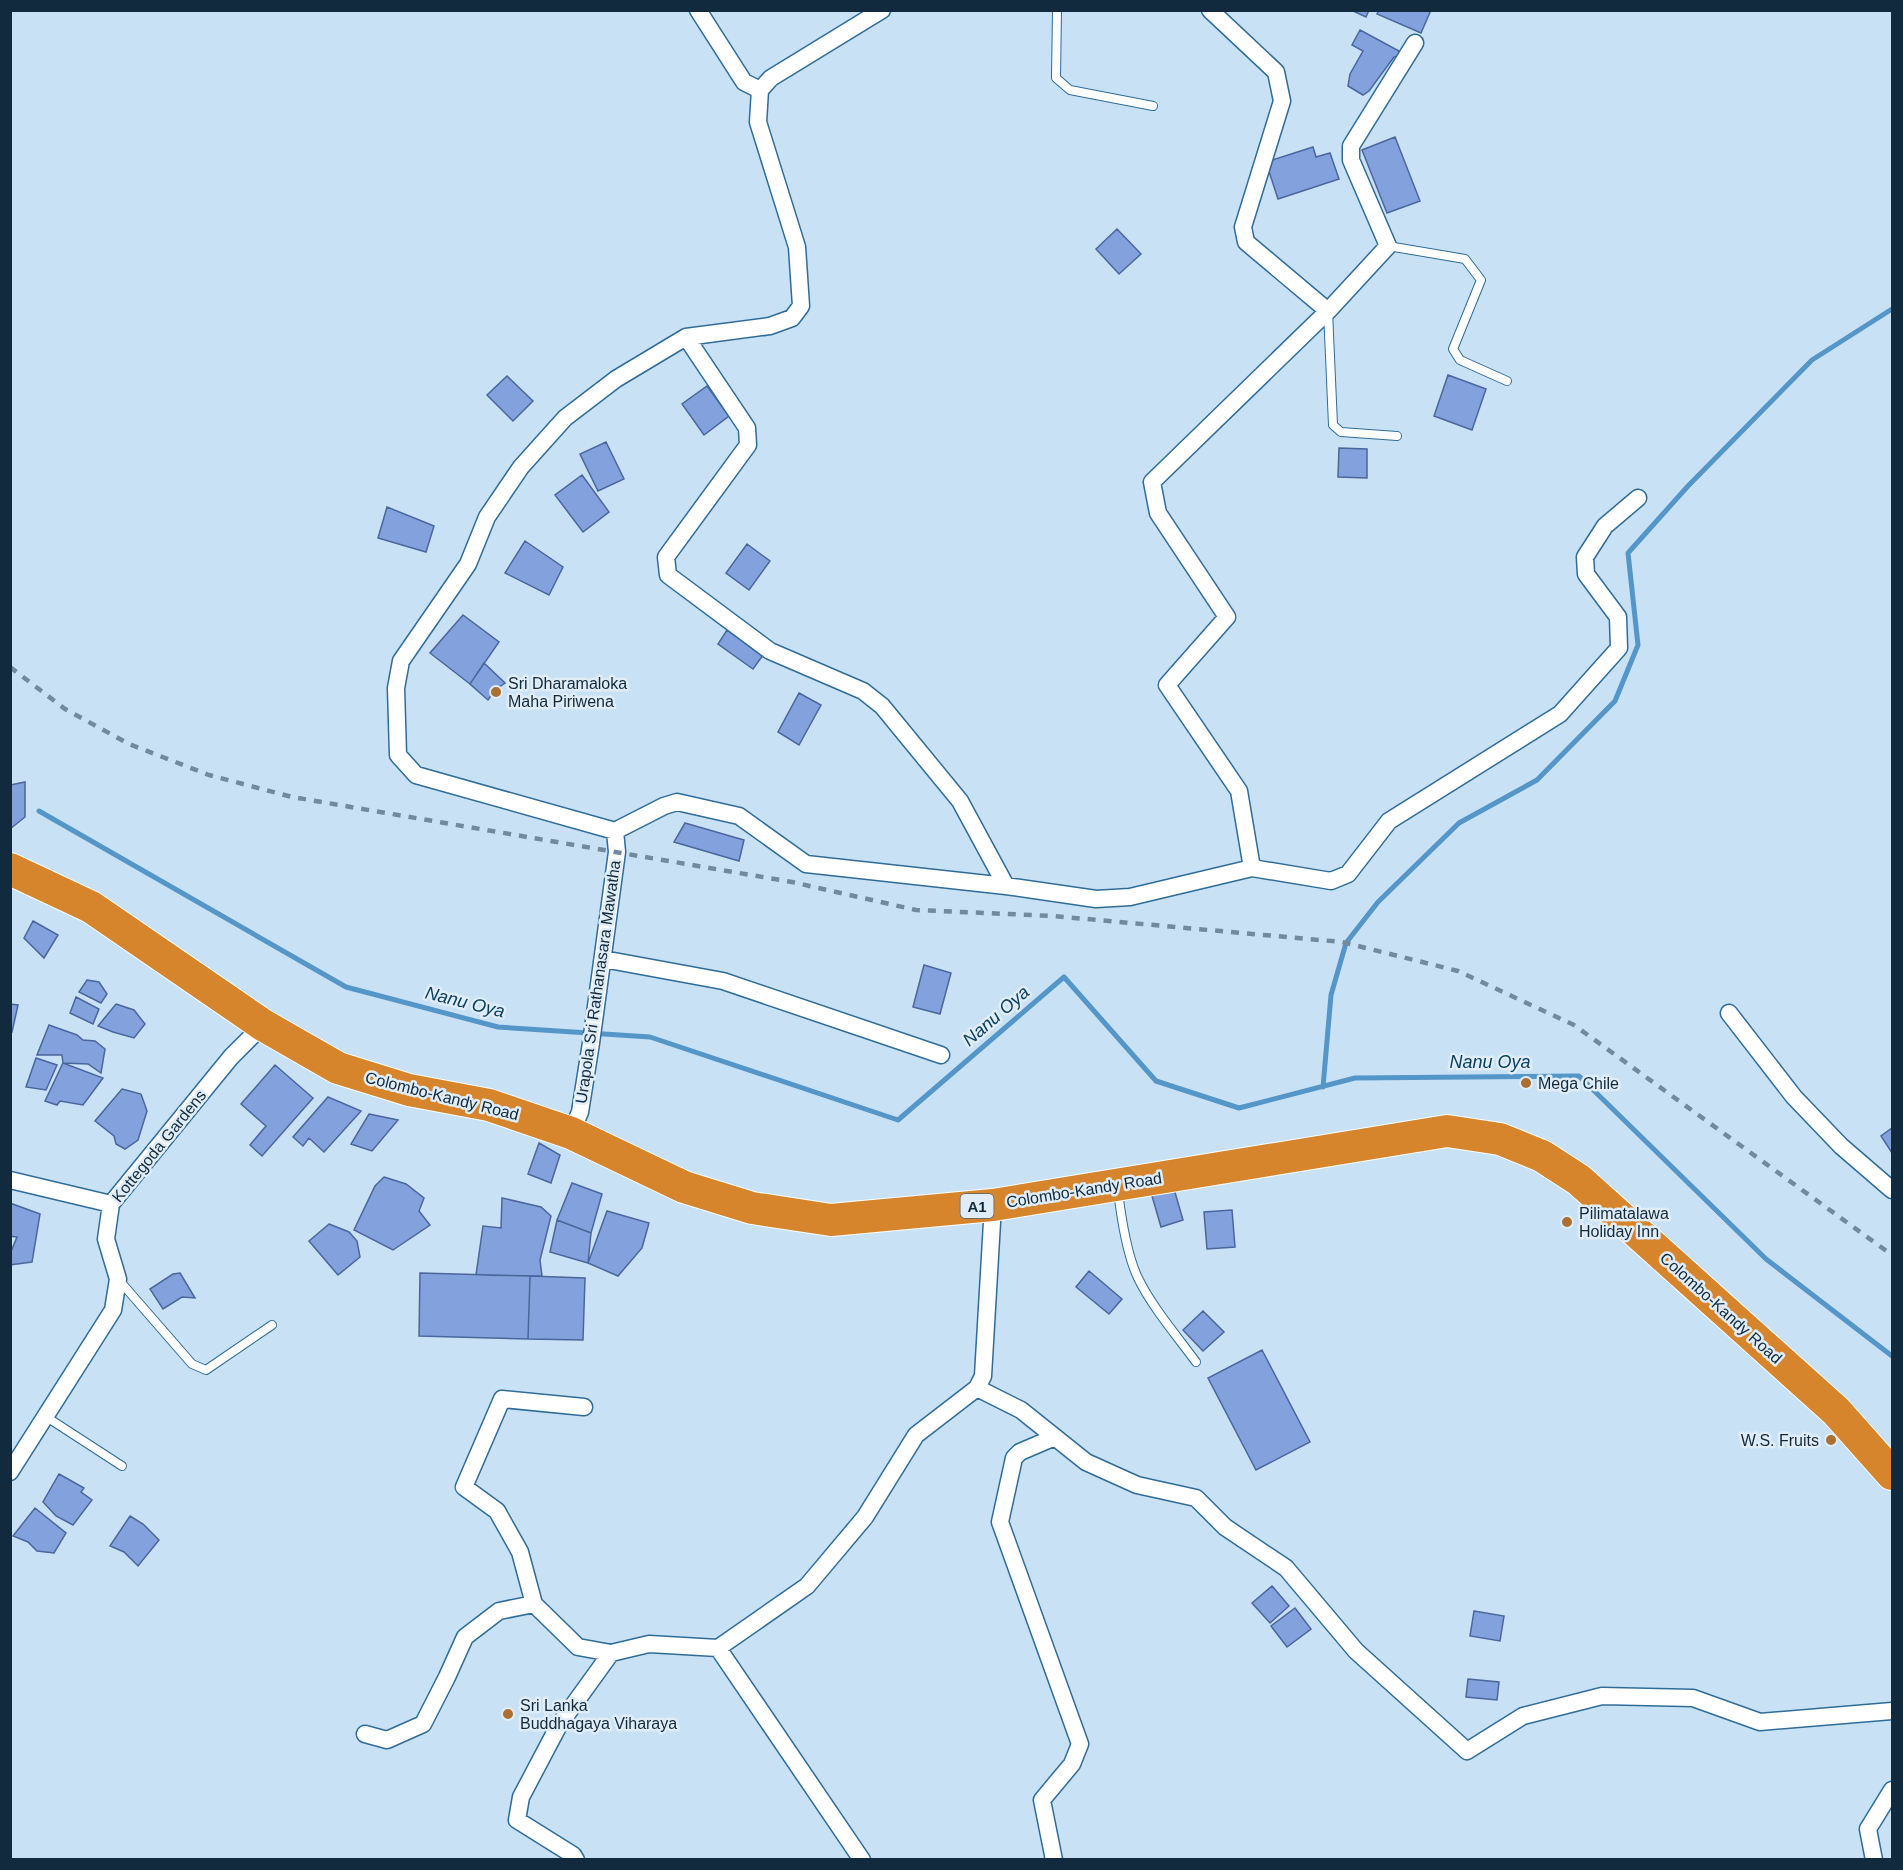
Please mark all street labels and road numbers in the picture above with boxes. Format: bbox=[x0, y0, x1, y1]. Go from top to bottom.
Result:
street label: Urapola Sri Rathanasara Mawatha bbox=[573, 859, 624, 1105]
street label: Colombo-Kandy Road bbox=[364, 1069, 520, 1123]
street label: Kottegoda Gardens bbox=[109, 1087, 209, 1205]
street label: Colombo-Kandy Road bbox=[1005, 1169, 1163, 1211]
road number: A1 bbox=[960, 1194, 994, 1218]
street label: Colombo-Kandy Road bbox=[1657, 1249, 1785, 1367]

